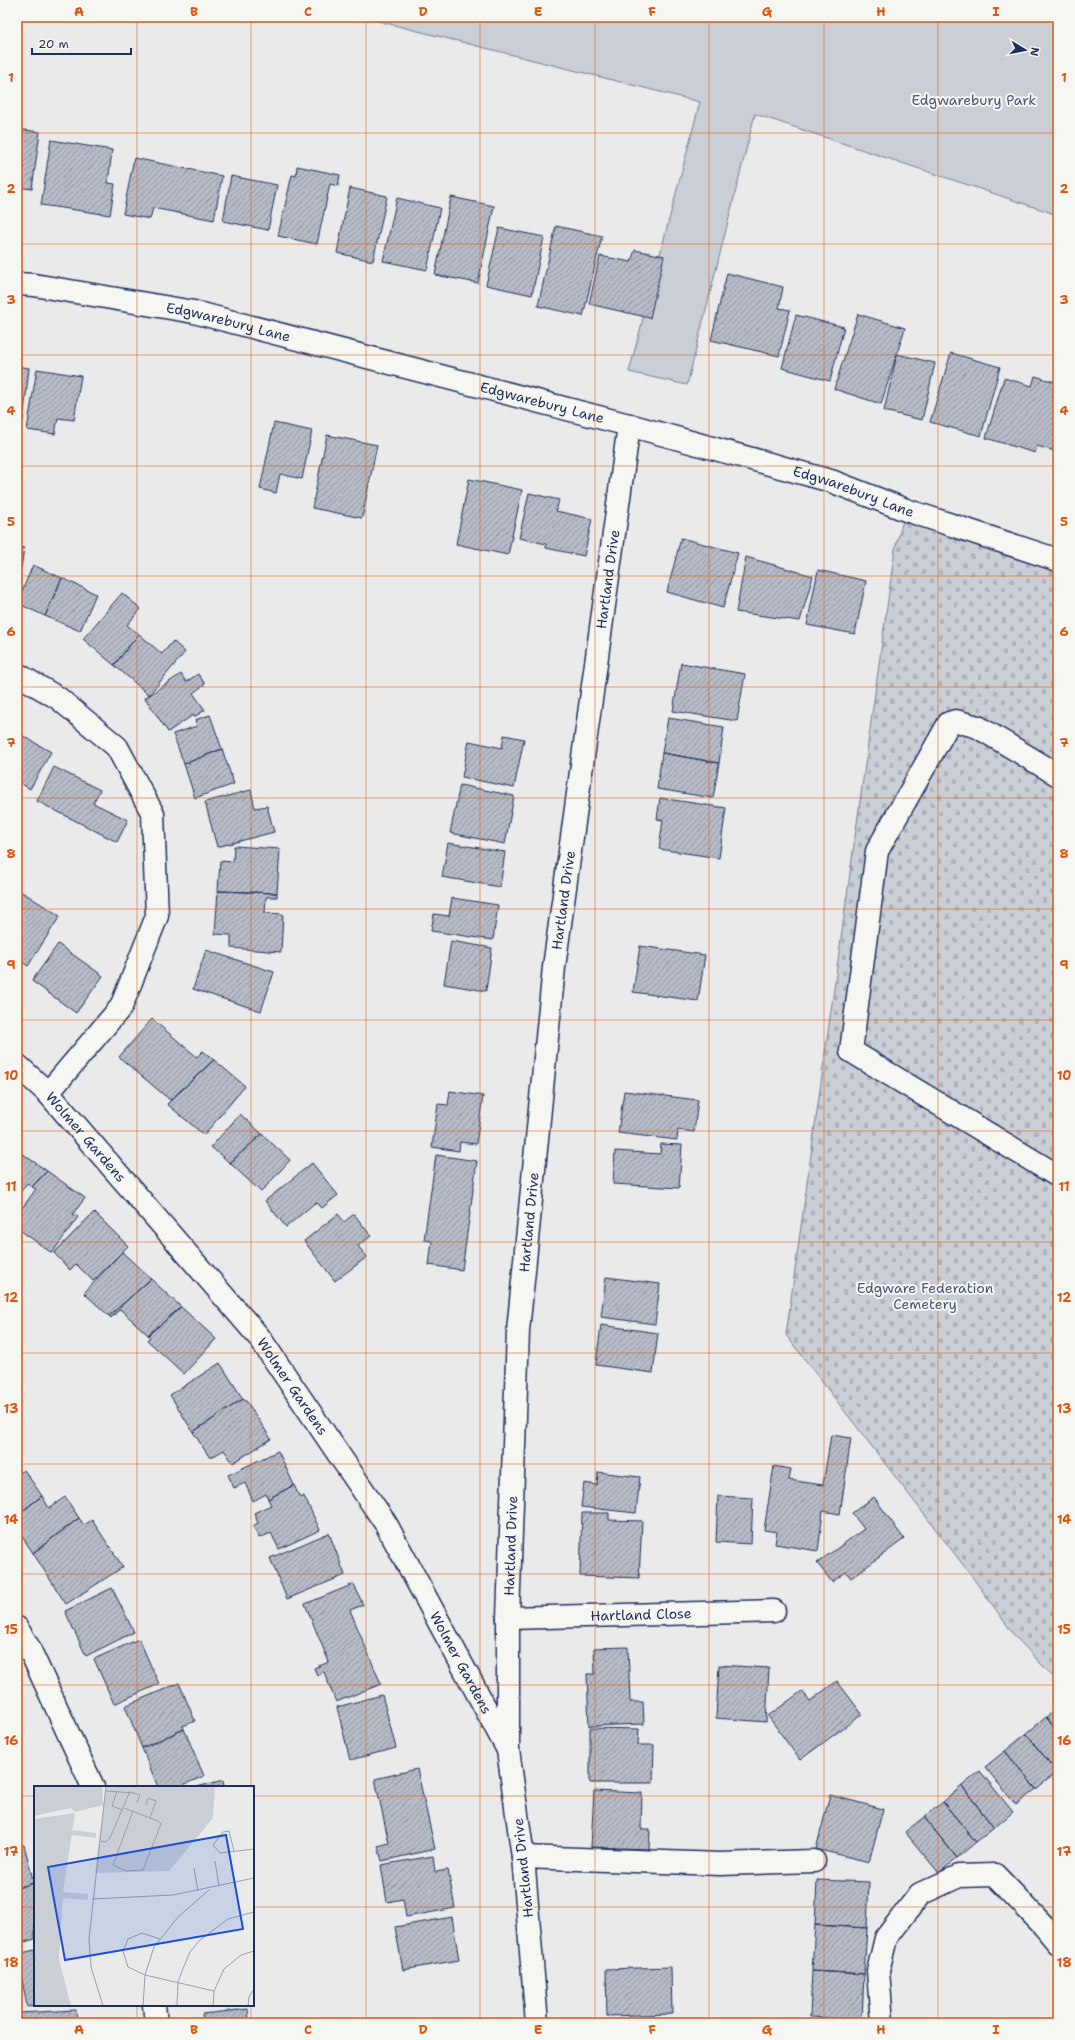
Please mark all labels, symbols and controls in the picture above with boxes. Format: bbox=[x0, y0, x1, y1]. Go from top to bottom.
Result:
text: A bbox=[74, 3, 84, 20]
text: B bbox=[190, 3, 198, 20]
text: C bbox=[304, 3, 312, 20]
text: D bbox=[418, 3, 428, 20]
text: E bbox=[534, 3, 543, 20]
text: F bbox=[648, 3, 656, 20]
text: G bbox=[762, 3, 773, 20]
text: H bbox=[876, 3, 886, 20]
text: I bbox=[992, 3, 1000, 20]
scale bar bbox=[32, 30, 131, 56]
north arrow bbox=[1005, 30, 1045, 70]
text: 20 m bbox=[38, 36, 69, 52]
text: N bbox=[1026, 46, 1042, 58]
text: 1 bbox=[8, 69, 14, 86]
text: 1 bbox=[1061, 69, 1067, 86]
park label: Edgwarebury Park bbox=[912, 91, 1036, 109]
text: 2 bbox=[6, 180, 16, 197]
text: 2 bbox=[1059, 180, 1069, 197]
text: 3 bbox=[6, 291, 16, 308]
text: 3 bbox=[1059, 291, 1069, 308]
street label: Edgwarebury Lane bbox=[165, 298, 293, 346]
street label: Edgwarebury Lane bbox=[478, 378, 606, 427]
text: 4 bbox=[6, 402, 16, 419]
text: 4 bbox=[1059, 402, 1069, 419]
street label: Edgwarebury Lane bbox=[791, 462, 916, 521]
text: 5 bbox=[7, 513, 15, 530]
text: 5 bbox=[1060, 513, 1068, 530]
street label: Hartland Drive bbox=[592, 528, 623, 630]
text: 6 bbox=[6, 623, 16, 640]
text: 6 bbox=[1059, 623, 1069, 640]
text: 7 bbox=[6, 734, 16, 751]
text: 7 bbox=[1059, 734, 1069, 751]
text: 8 bbox=[6, 845, 16, 862]
text: 8 bbox=[1059, 845, 1069, 862]
street label: Hartland Drive bbox=[547, 849, 579, 951]
text: 9 bbox=[6, 956, 16, 973]
text: 9 bbox=[1059, 956, 1069, 973]
text: 10 bbox=[4, 1067, 18, 1084]
text: 10 bbox=[1057, 1067, 1071, 1084]
street label: Wolmer Gardens bbox=[42, 1088, 130, 1186]
street label: Hartland Drive bbox=[515, 1172, 543, 1273]
text: 11 bbox=[5, 1178, 17, 1195]
text: 11 bbox=[1058, 1178, 1070, 1195]
park label: Edgware Federation Cemetery bbox=[857, 1279, 994, 1313]
text: 12 bbox=[4, 1289, 18, 1306]
text: 12 bbox=[1057, 1289, 1071, 1306]
street label: Wolmer Gardens bbox=[253, 1334, 332, 1439]
text: 13 bbox=[4, 1400, 18, 1417]
text: 13 bbox=[1057, 1400, 1071, 1417]
street label: Hartland Drive bbox=[500, 1495, 521, 1596]
text: 14 bbox=[4, 1511, 18, 1528]
text: 14 bbox=[1057, 1511, 1071, 1528]
street label: Hartland Close bbox=[590, 1604, 692, 1625]
street label: Wolmer Gardens bbox=[426, 1608, 496, 1717]
text: 15 bbox=[4, 1621, 18, 1638]
text: 15 bbox=[1057, 1621, 1071, 1638]
text: 16 bbox=[4, 1732, 18, 1749]
text: 16 bbox=[1057, 1732, 1071, 1749]
inset map bbox=[34, 1786, 254, 2006]
street label: Hartland Drive bbox=[509, 1817, 537, 1919]
text: 17 bbox=[4, 1843, 18, 1860]
text: 17 bbox=[1057, 1843, 1071, 1860]
text: 18 bbox=[4, 1954, 18, 1971]
text: 18 bbox=[1057, 1954, 1071, 1971]
text: A bbox=[74, 2021, 84, 2038]
text: B bbox=[190, 2021, 198, 2038]
text: C bbox=[304, 2021, 312, 2038]
text: D bbox=[418, 2021, 428, 2038]
text: E bbox=[534, 2021, 543, 2038]
text: F bbox=[648, 2021, 656, 2038]
text: G bbox=[762, 2021, 773, 2038]
text: H bbox=[876, 2021, 886, 2038]
text: I bbox=[992, 2021, 1000, 2038]

